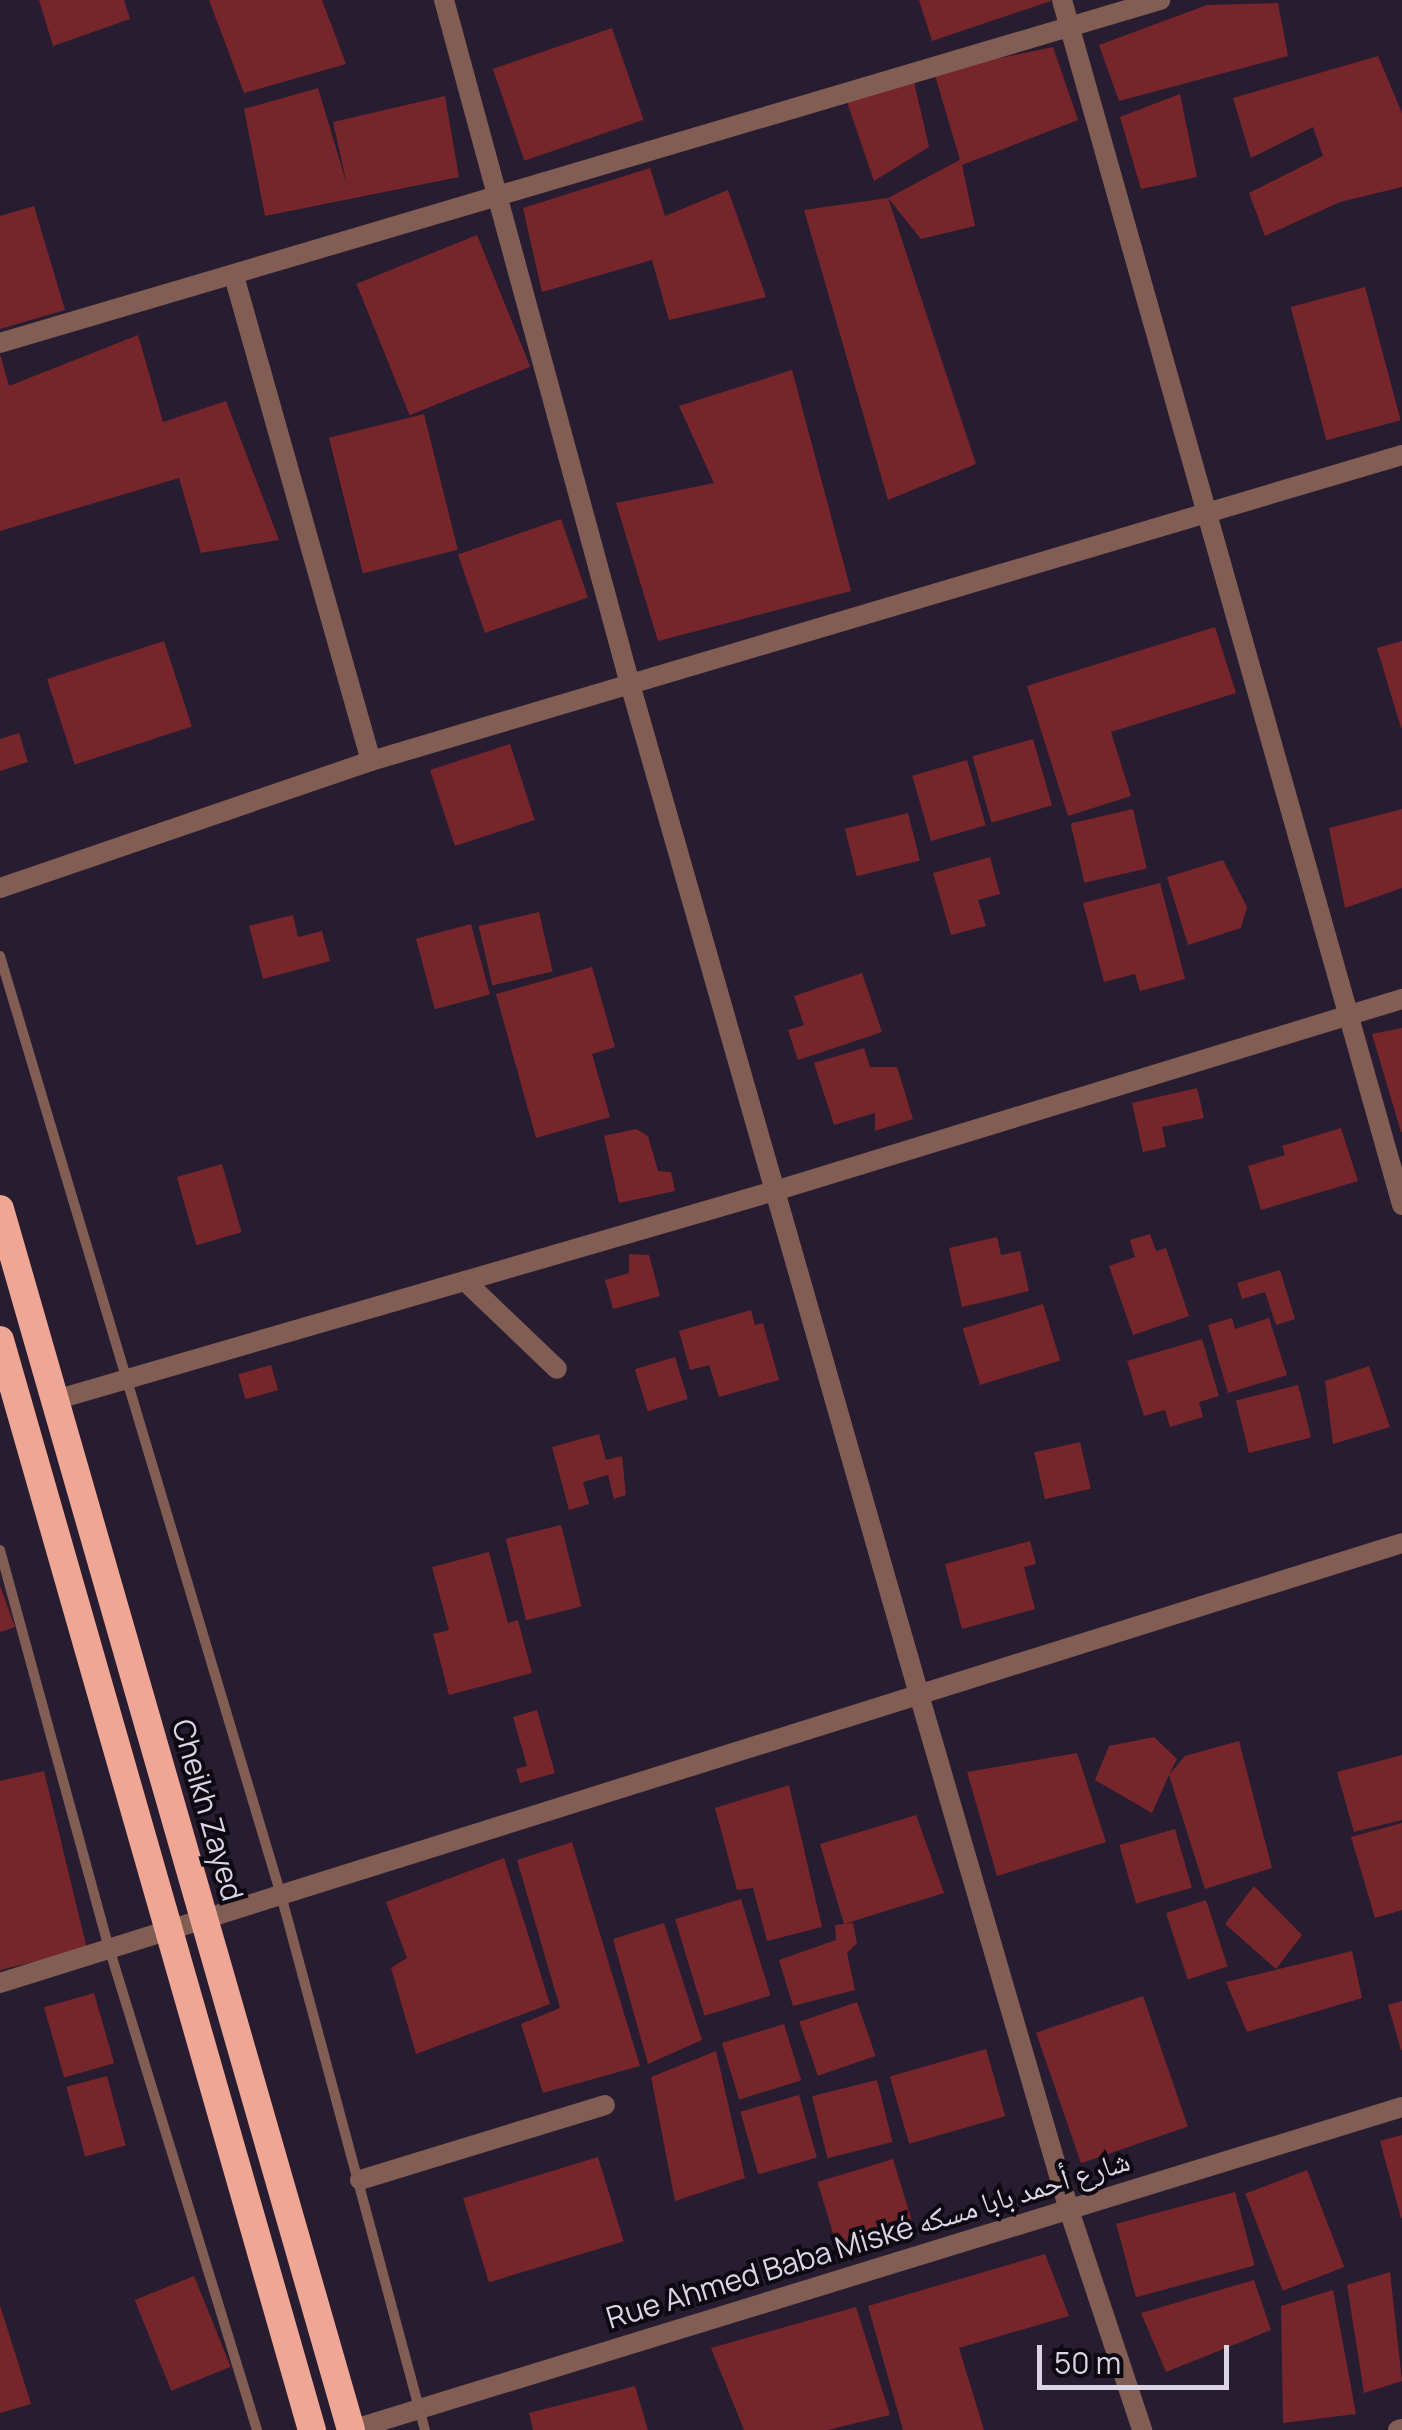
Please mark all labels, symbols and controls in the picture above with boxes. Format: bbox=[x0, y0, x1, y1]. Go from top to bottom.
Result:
street label: Cheikh Zayed bbox=[165, 1715, 251, 1905]
street label: Rue Ahmed Baba Miské شارع أحمد بابا مسكه bbox=[602, 2142, 1134, 2336]
scale bar bbox=[1042, 2325, 1234, 2387]
text: 50 m bbox=[1054, 2342, 1121, 2383]

